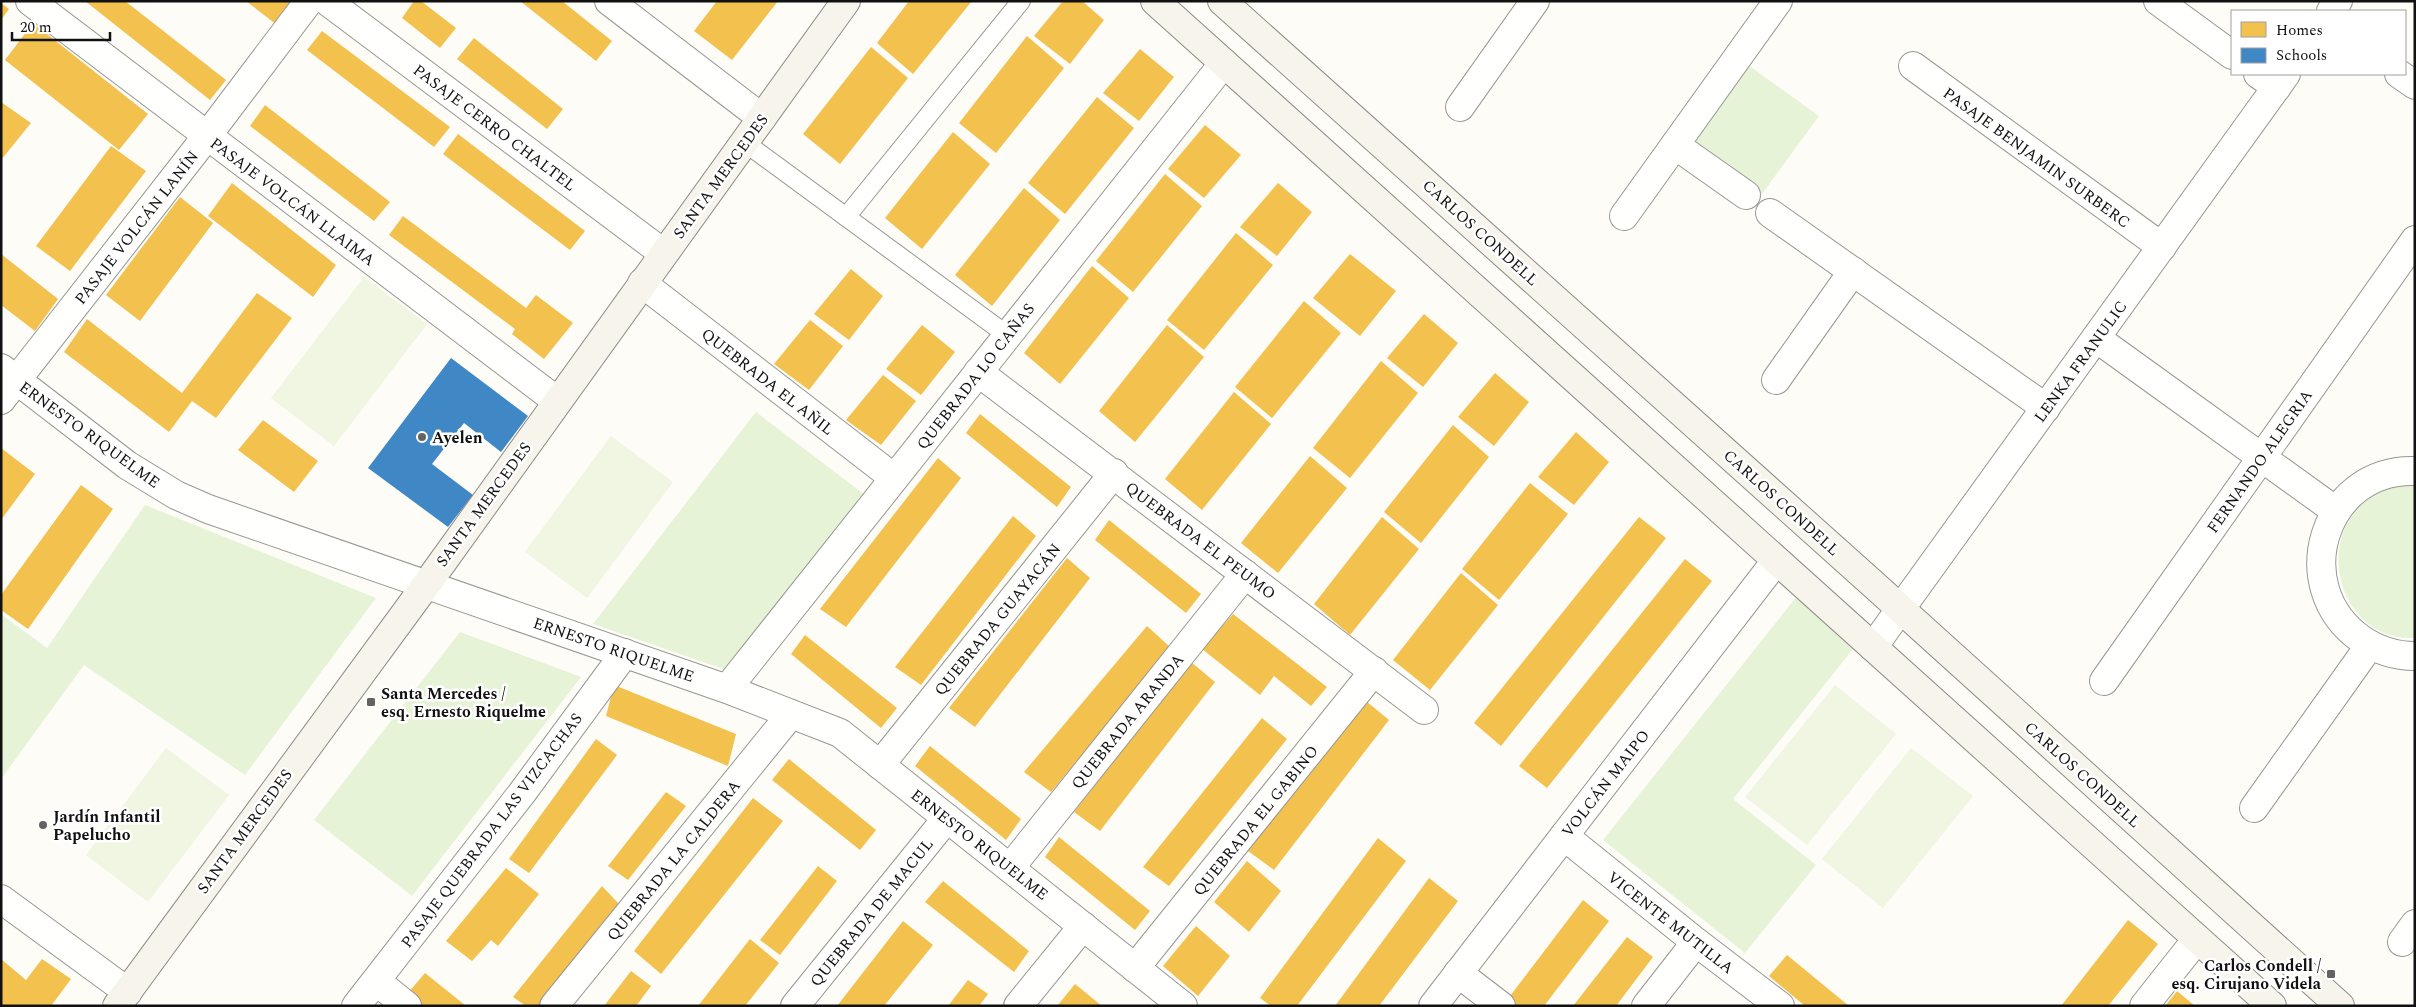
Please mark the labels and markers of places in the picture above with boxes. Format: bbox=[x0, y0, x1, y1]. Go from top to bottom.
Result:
place label: Ayelen bbox=[432, 426, 483, 450]
marker: Ayelen bbox=[416, 431, 428, 443]
place label: Santa Mercedes / esq. Ernesto Riquelme bbox=[381, 682, 546, 724]
marker: Santa Mercedes / esq. Ernesto Riquelme bbox=[365, 696, 377, 708]
place label: Jardín Infantil Papelucho bbox=[53, 805, 160, 847]
marker: Jardín Infantil Papelucho bbox=[37, 819, 49, 831]
place label: Carlos Condell / esq. Cirujano Videla bbox=[2171, 954, 2322, 996]
marker: Carlos Condell / esq. Cirujano Videla bbox=[2325, 968, 2337, 980]

